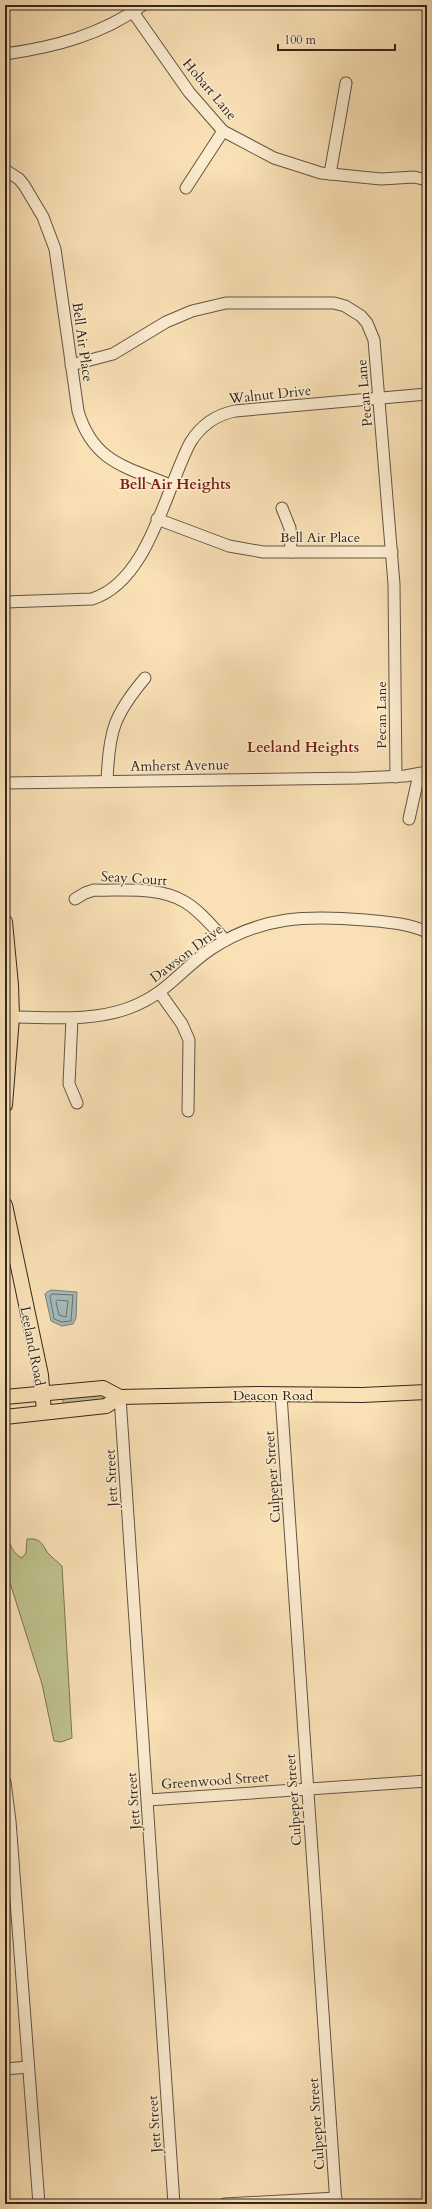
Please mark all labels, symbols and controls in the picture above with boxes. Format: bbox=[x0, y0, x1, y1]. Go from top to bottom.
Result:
scale bar bbox=[278, 26, 395, 52]
text: 100 m bbox=[284, 32, 317, 48]
street label: Hobart Lane bbox=[178, 55, 241, 124]
street label: Bell Air Place bbox=[68, 301, 97, 383]
street label: Pecan Lane bbox=[352, 358, 377, 427]
street label: Walnut Drive bbox=[227, 381, 312, 408]
district label: Bell Air Heights bbox=[119, 474, 231, 494]
street label: Bell Air Place bbox=[280, 528, 360, 547]
street label: Pecan Lane bbox=[372, 681, 391, 749]
district label: Leeland Heights bbox=[247, 737, 359, 757]
street label: Amherst Avenue bbox=[130, 755, 230, 776]
street label: Seay Court bbox=[100, 867, 168, 890]
street label: Dawson Drive bbox=[146, 920, 227, 987]
street label: Leeland Road bbox=[15, 1305, 50, 1388]
street label: Deacon Road bbox=[233, 1386, 314, 1405]
street label: Culpeper Street bbox=[260, 1430, 285, 1524]
street label: Jett Street bbox=[100, 1448, 123, 1509]
street label: Culpeper Street bbox=[281, 1753, 306, 1847]
street label: Greenwood Street bbox=[160, 1767, 270, 1794]
street label: Jett Street bbox=[122, 1771, 145, 1832]
street label: Culpeper Street bbox=[304, 2077, 329, 2171]
street label: Jett Street bbox=[143, 2094, 166, 2155]

